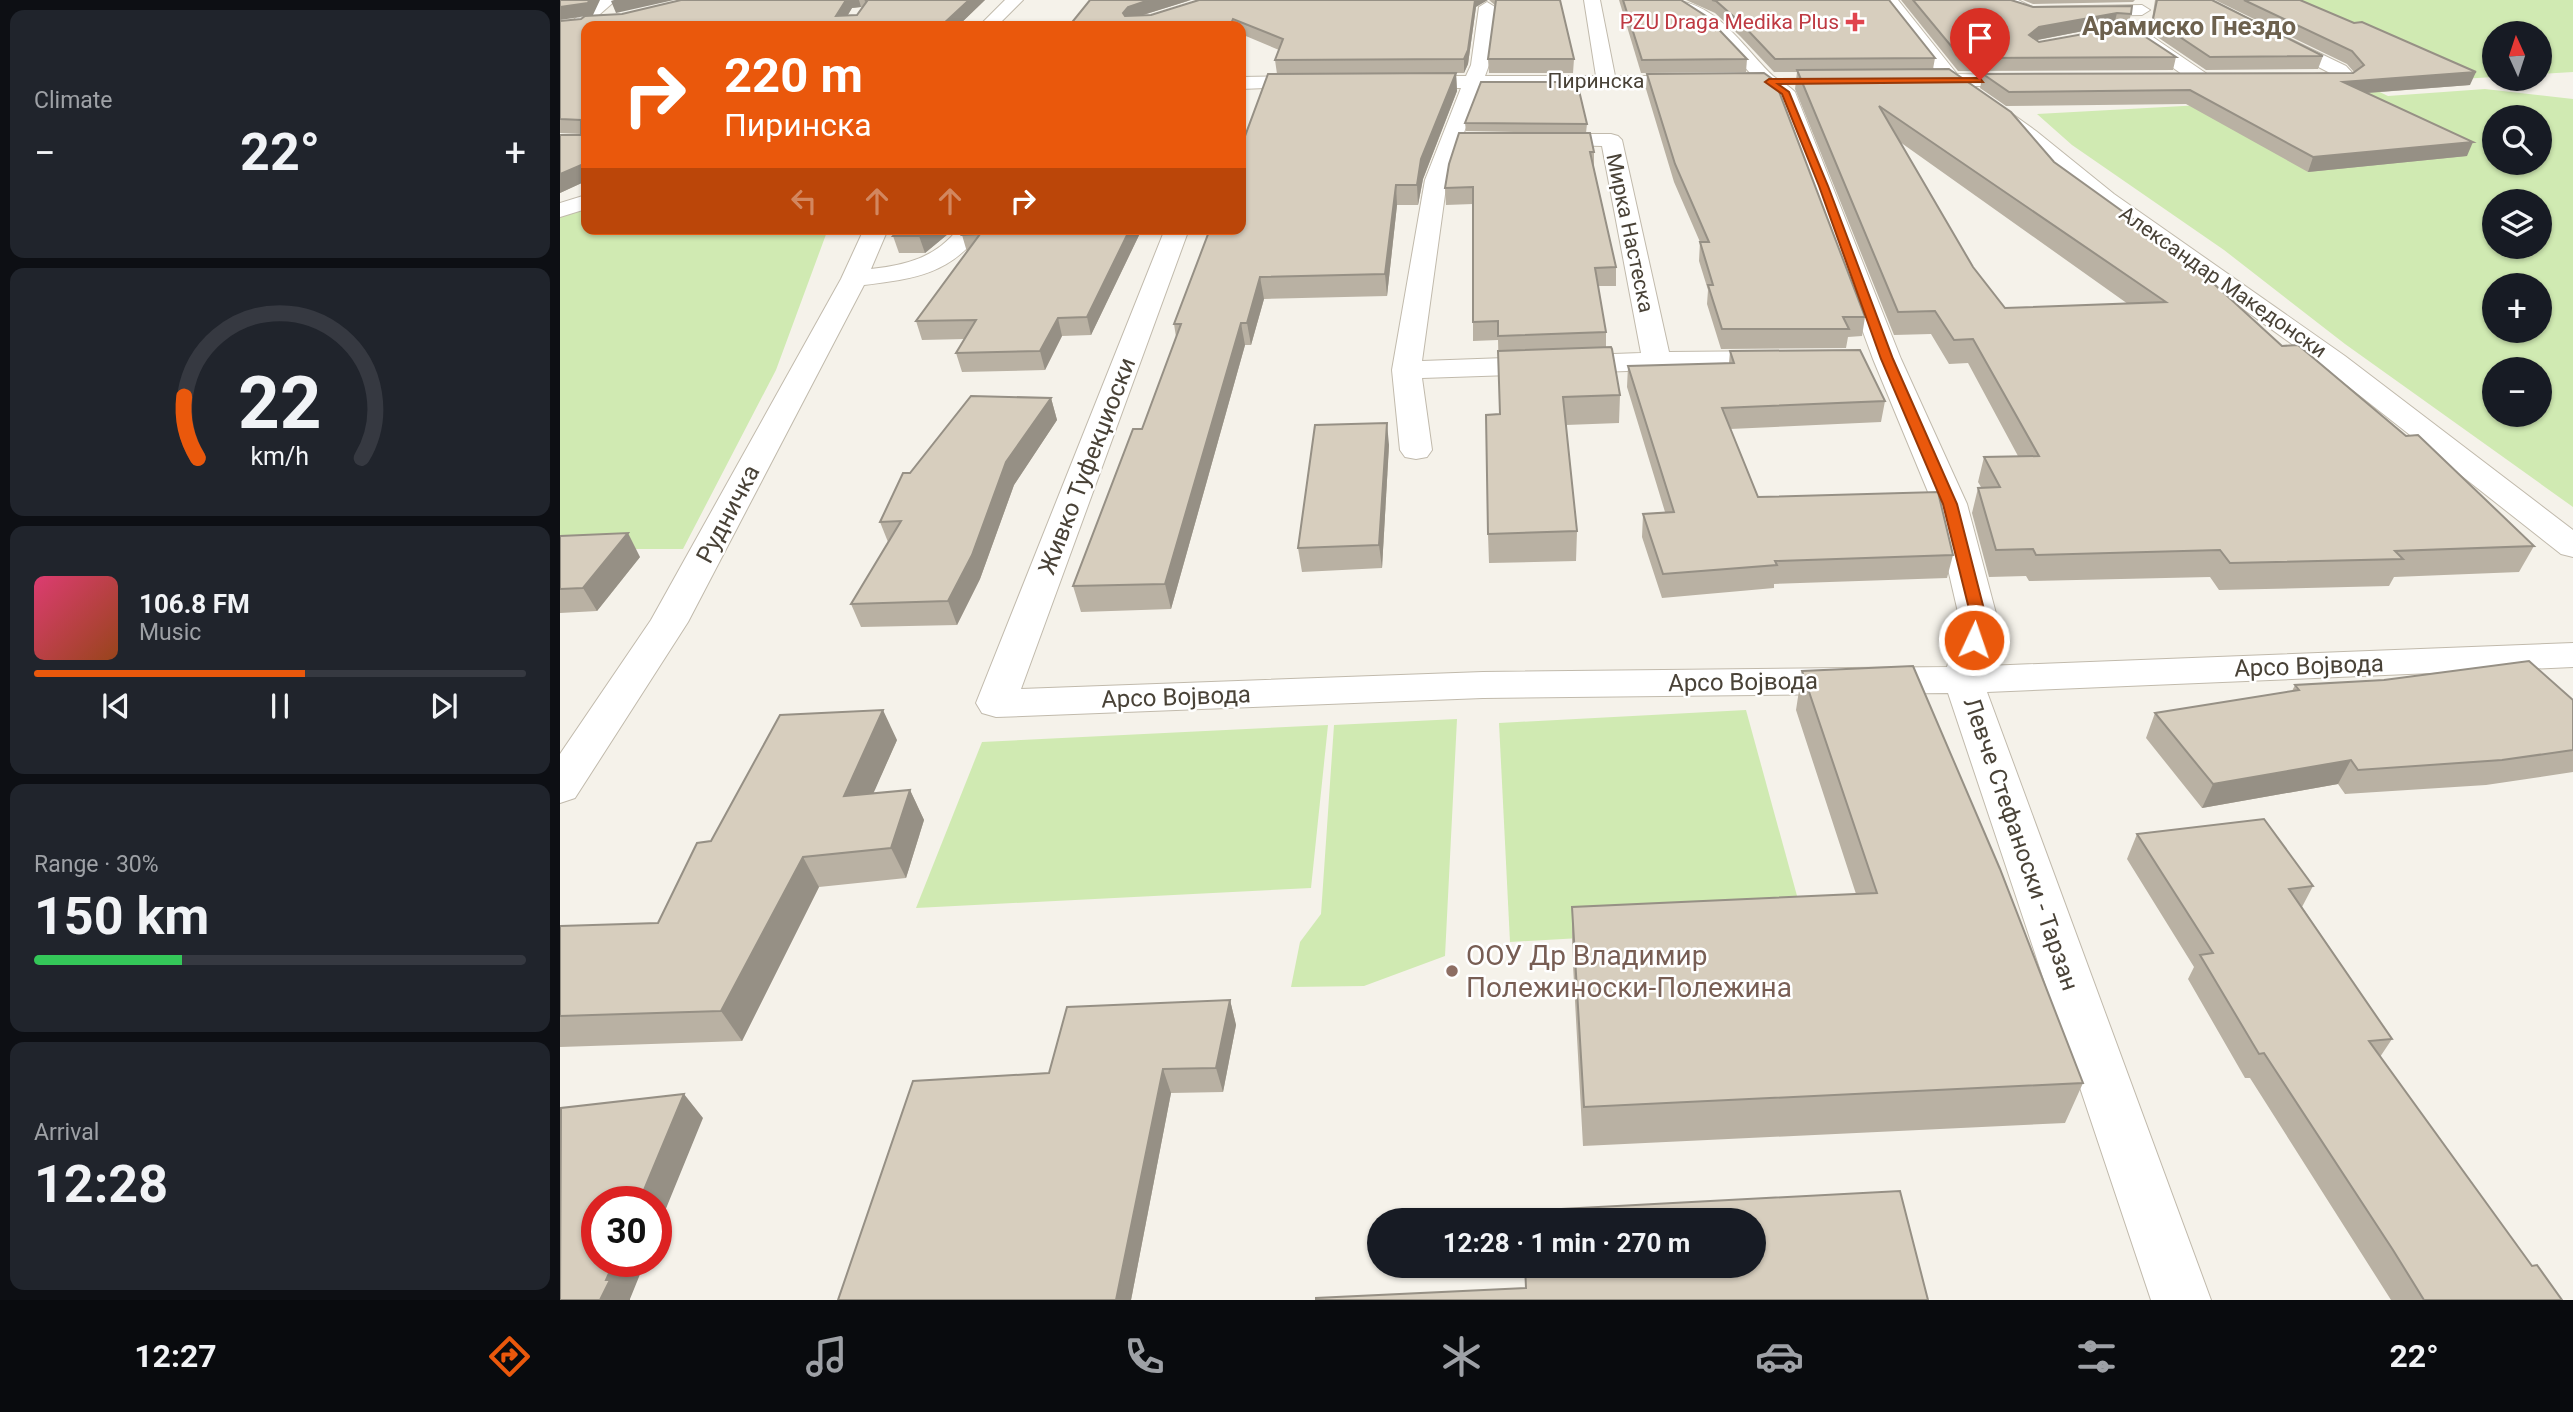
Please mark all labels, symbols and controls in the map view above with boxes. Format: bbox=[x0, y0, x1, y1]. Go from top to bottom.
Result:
pin bbox=[1950, 8, 2010, 80]
place label: PZU Draga Medika Plus bbox=[1620, 10, 1839, 34]
district label: Арамиско Гнездо bbox=[2082, 11, 2296, 41]
marker: PZU Draga Medika Plus bbox=[1845, 12, 1865, 32]
icon: arrive bbox=[1961, 19, 1999, 57]
north arrow bbox=[2482, 21, 2552, 91]
map controls bbox=[2482, 21, 2552, 427]
text: 220 m bbox=[724, 47, 863, 104]
icon: right bbox=[609, 49, 700, 140]
street label: Пиринска bbox=[1548, 69, 1644, 93]
text: Climate bbox=[34, 87, 113, 114]
button: search bbox=[2482, 105, 2552, 175]
text: Пиринска bbox=[724, 106, 872, 144]
text: 22° bbox=[240, 122, 320, 183]
text: − bbox=[34, 131, 56, 175]
text: + bbox=[504, 131, 526, 175]
street label: Мирка Настеска bbox=[1601, 151, 1659, 315]
icon: left bbox=[785, 182, 823, 220]
icon: ahead bbox=[858, 182, 896, 220]
icon: ahead bbox=[931, 182, 969, 220]
icon: right bbox=[1004, 182, 1042, 220]
button: layers bbox=[2482, 189, 2552, 259]
street label: Александар Македонски bbox=[2115, 201, 2331, 363]
button: + bbox=[2482, 273, 2552, 343]
street label: Живко Туфекџиоски bbox=[1033, 354, 1141, 578]
button: − bbox=[2482, 357, 2552, 427]
text: 22 bbox=[238, 360, 322, 446]
text: km/h bbox=[251, 442, 309, 471]
street label: Рудничка bbox=[690, 460, 766, 568]
text: 106.8 FM bbox=[139, 589, 250, 619]
position arrow bbox=[1937, 603, 2011, 677]
text: Music bbox=[139, 619, 201, 646]
street label: Арсо Војвода bbox=[2234, 649, 2384, 683]
street label: Арсо Војвода bbox=[1668, 667, 1818, 697]
street label: Арсо Војвода bbox=[1101, 680, 1251, 714]
icon: previous bbox=[97, 687, 135, 725]
icon: pause bbox=[261, 687, 299, 725]
icon: next bbox=[425, 687, 463, 725]
street label: Левче Стефаноски - Тарзан bbox=[1958, 694, 2084, 994]
text: Range · 30% bbox=[34, 851, 159, 878]
text: 150 km bbox=[34, 886, 209, 947]
place label: ООУ Др Владимир Полежиноски-Полежина bbox=[1466, 939, 1792, 1004]
marker: ООУ Др Владимир Полежиноски-Полежина bbox=[1444, 963, 1460, 979]
text: Arrival bbox=[34, 1119, 99, 1146]
text: 12:28 bbox=[34, 1154, 168, 1215]
speed limit sign: 30 bbox=[581, 1186, 672, 1277]
text: 12:28 · 1 min · 270 m bbox=[1443, 1228, 1690, 1258]
icon: directions bbox=[485, 1332, 534, 1381]
icon: music bbox=[802, 1332, 851, 1381]
icon: phone bbox=[1120, 1332, 1169, 1381]
icon: climate bbox=[1437, 1332, 1486, 1381]
icon: car bbox=[1755, 1332, 1804, 1381]
icon: filters bbox=[2072, 1332, 2121, 1381]
text: 12:27 bbox=[134, 1337, 217, 1375]
text: 22° bbox=[2390, 1337, 2439, 1375]

